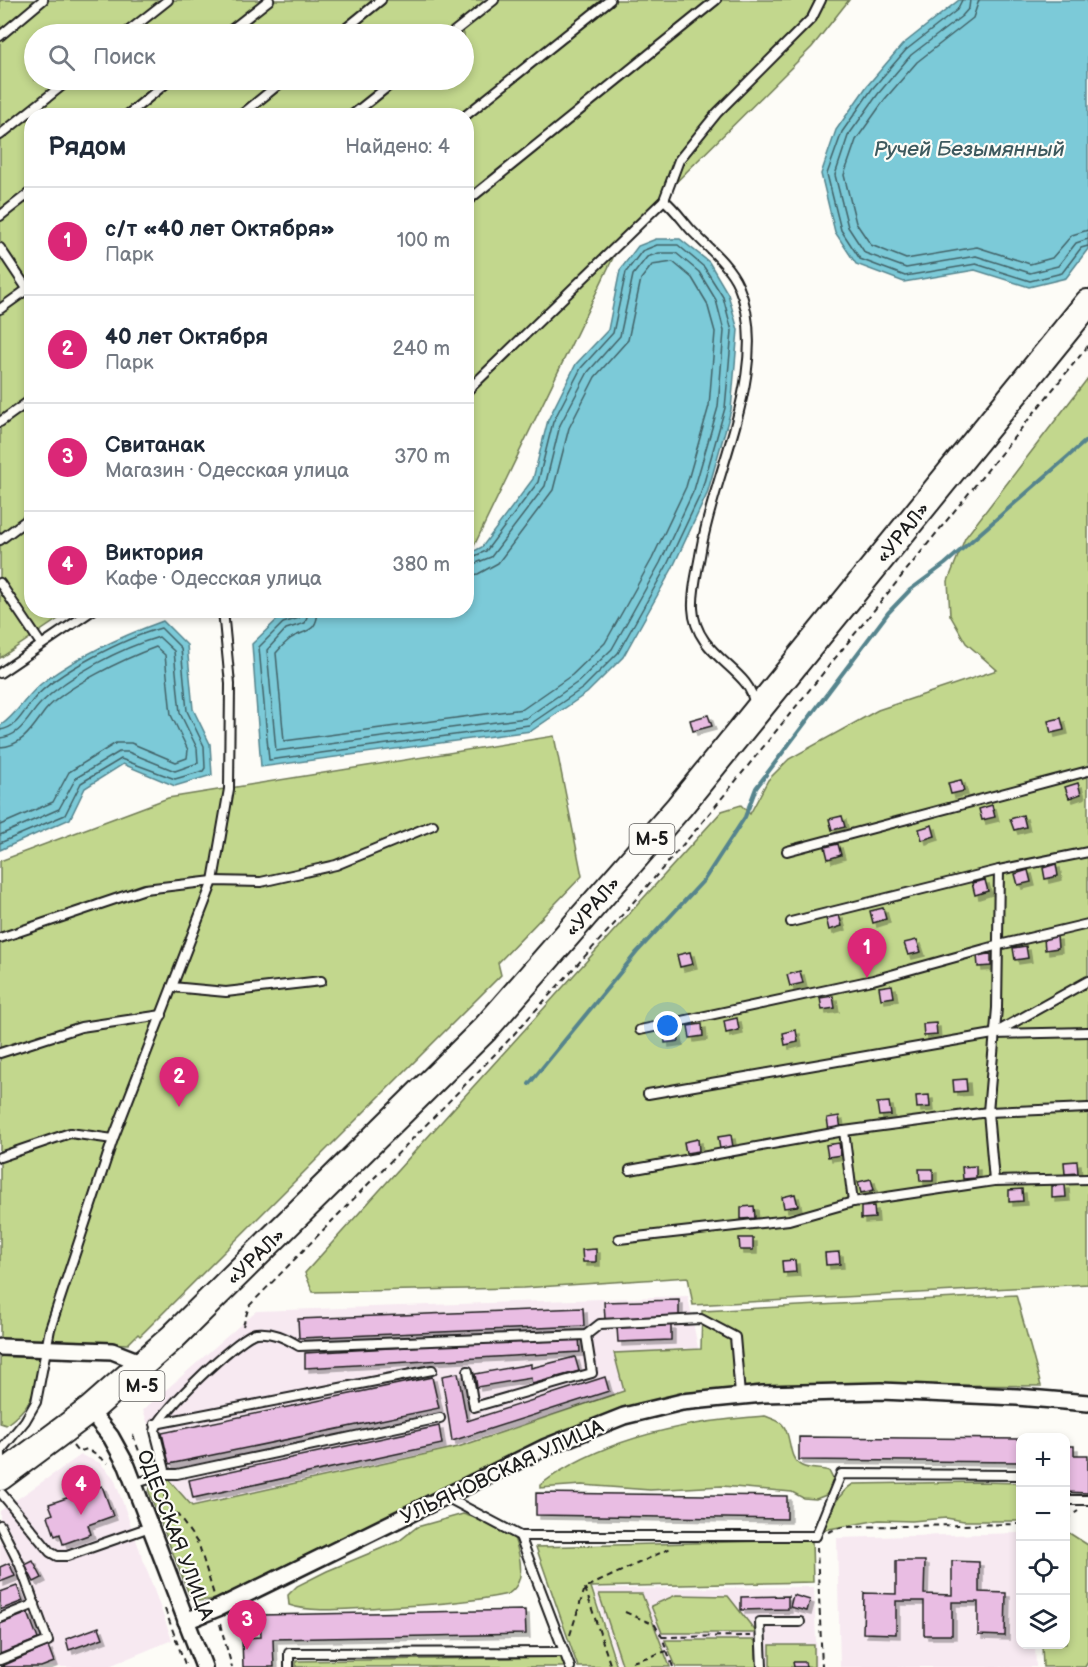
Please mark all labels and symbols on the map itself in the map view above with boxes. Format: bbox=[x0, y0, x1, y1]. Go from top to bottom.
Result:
water label: Ручей Безымянный bbox=[874, 137, 1064, 162]
street label: «УРАЛ» bbox=[871, 497, 935, 569]
road number: М-5 bbox=[630, 824, 674, 854]
street label: «УРАЛ» bbox=[560, 872, 626, 942]
pin: 1 bbox=[848, 928, 886, 978]
your location bbox=[653, 1011, 682, 1040]
pin: 2 bbox=[160, 1058, 198, 1107]
street label: «УРАЛ» bbox=[222, 1223, 290, 1291]
road number: М-5 bbox=[120, 1371, 164, 1401]
street label: УЛЬЯНОВСКАЯ УЛИЦА bbox=[397, 1414, 608, 1530]
street label: ОДЕССКАЯ УЛИЦА bbox=[131, 1446, 219, 1624]
pin: 4 bbox=[62, 1466, 100, 1515]
pin: 3 bbox=[228, 1600, 266, 1650]

